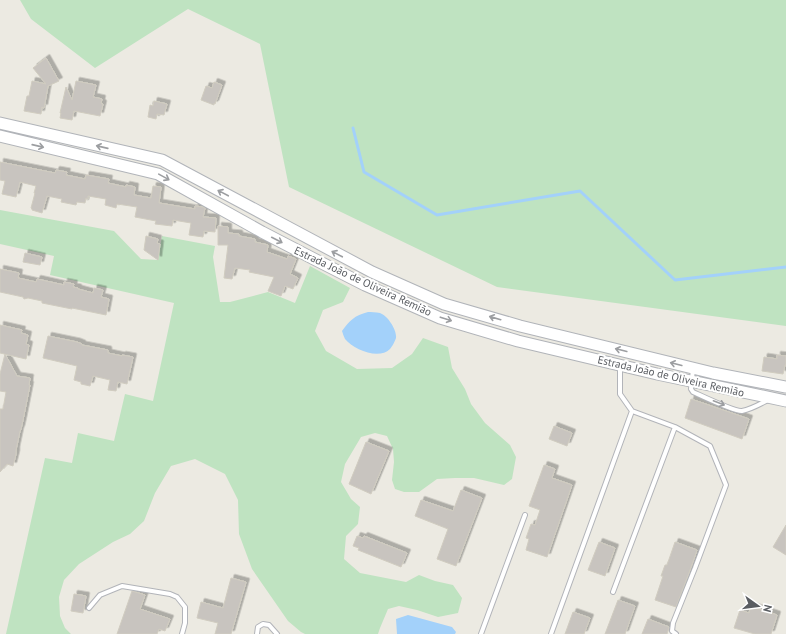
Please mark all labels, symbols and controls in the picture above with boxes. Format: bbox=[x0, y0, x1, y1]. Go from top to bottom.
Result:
one-way arrow bbox=[31, 142, 44, 150]
one-way arrow bbox=[96, 142, 109, 150]
one-way arrow bbox=[158, 174, 170, 182]
one-way arrow bbox=[217, 188, 229, 196]
one-way arrow bbox=[271, 237, 283, 245]
street label: Estrada João de Oliveira Remião bbox=[292, 243, 434, 319]
one-way arrow bbox=[332, 249, 344, 257]
one-way arrow bbox=[489, 314, 502, 322]
one-way arrow bbox=[439, 316, 451, 324]
one-way arrow bbox=[615, 346, 628, 354]
street label: Estrada João de Oliveira Remião bbox=[596, 352, 746, 400]
one-way arrow bbox=[670, 360, 683, 367]
one-way arrow bbox=[712, 400, 725, 407]
north arrow bbox=[738, 586, 778, 626]
text: N bbox=[760, 603, 775, 614]

